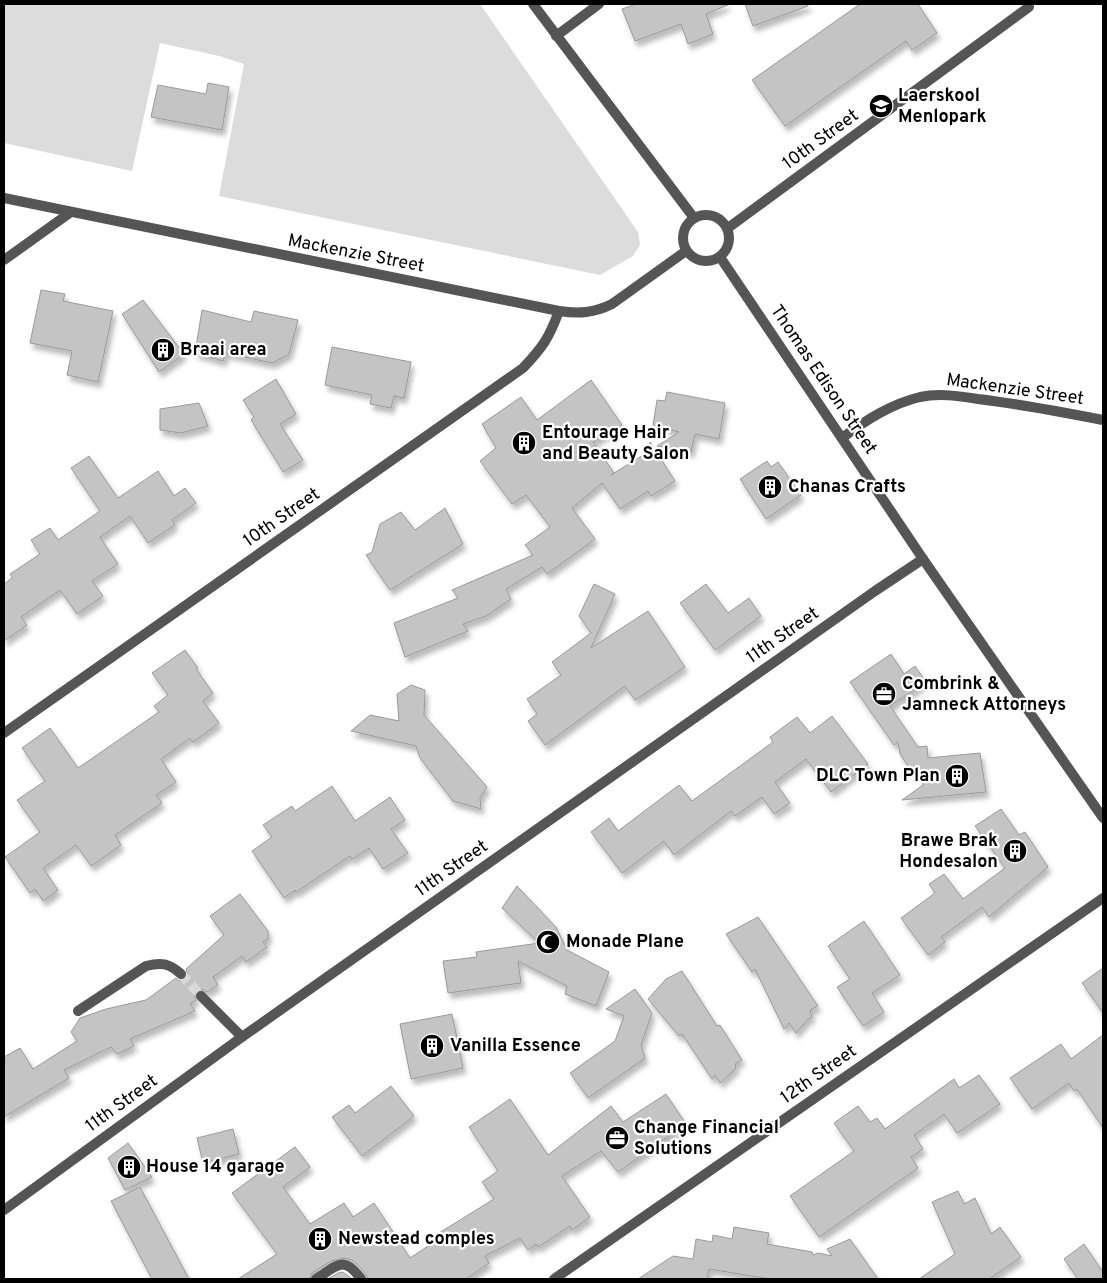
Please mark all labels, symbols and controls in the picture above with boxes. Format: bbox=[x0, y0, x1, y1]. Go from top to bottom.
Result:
place label: Laerskool Menlopark bbox=[898, 85, 987, 129]
school or university icon: Laerskool Menlopark bbox=[868, 93, 894, 119]
street label: 10th Street bbox=[778, 105, 864, 175]
street label: Mackenzie Street bbox=[286, 229, 426, 279]
street label: Thomas Edison Street bbox=[764, 301, 882, 459]
building icon: Braai area bbox=[150, 337, 176, 363]
place label: Braai area bbox=[180, 339, 267, 362]
street label: Mackenzie Street bbox=[945, 369, 1085, 411]
place label: Entourage Hair and Beauty Salon bbox=[542, 422, 689, 466]
building icon: Entourage Hair and Beauty Salon bbox=[511, 430, 537, 456]
building icon: Chanas Crafts bbox=[757, 474, 783, 500]
place label: Chanas Crafts bbox=[788, 476, 906, 499]
street label: 10th Street bbox=[239, 483, 325, 553]
street label: 11th Street bbox=[742, 603, 824, 669]
place label: Combrink & Jamneck Attorneys bbox=[902, 673, 1066, 717]
office icon: Combrink & Jamneck Attorneys bbox=[871, 681, 897, 707]
building icon: DLC Town Plan bbox=[944, 763, 970, 789]
place label: DLC Town Plan bbox=[816, 765, 940, 788]
place label: Brawe Brak Hondesalon bbox=[899, 830, 998, 874]
street label: 11th Street bbox=[411, 836, 493, 902]
building icon: Brawe Brak Hondesalon bbox=[1002, 838, 1028, 864]
mosque icon: Monade Plane bbox=[535, 929, 561, 955]
place label: Monade Plane bbox=[566, 931, 684, 954]
building icon: Vanilla Essence bbox=[419, 1033, 445, 1059]
place label: Vanilla Essence bbox=[450, 1035, 581, 1058]
street label: 12th Street bbox=[776, 1040, 862, 1110]
street label: 11th Street bbox=[81, 1070, 163, 1138]
place label: Change Financial Solutions bbox=[634, 1117, 779, 1161]
office icon: Change Financial Solutions bbox=[604, 1125, 630, 1151]
building icon: House 14 garage bbox=[116, 1154, 142, 1180]
place label: House 14 garage bbox=[146, 1156, 285, 1179]
building icon: Newstead comples bbox=[307, 1226, 333, 1252]
place label: Newstead comples bbox=[338, 1228, 495, 1251]

